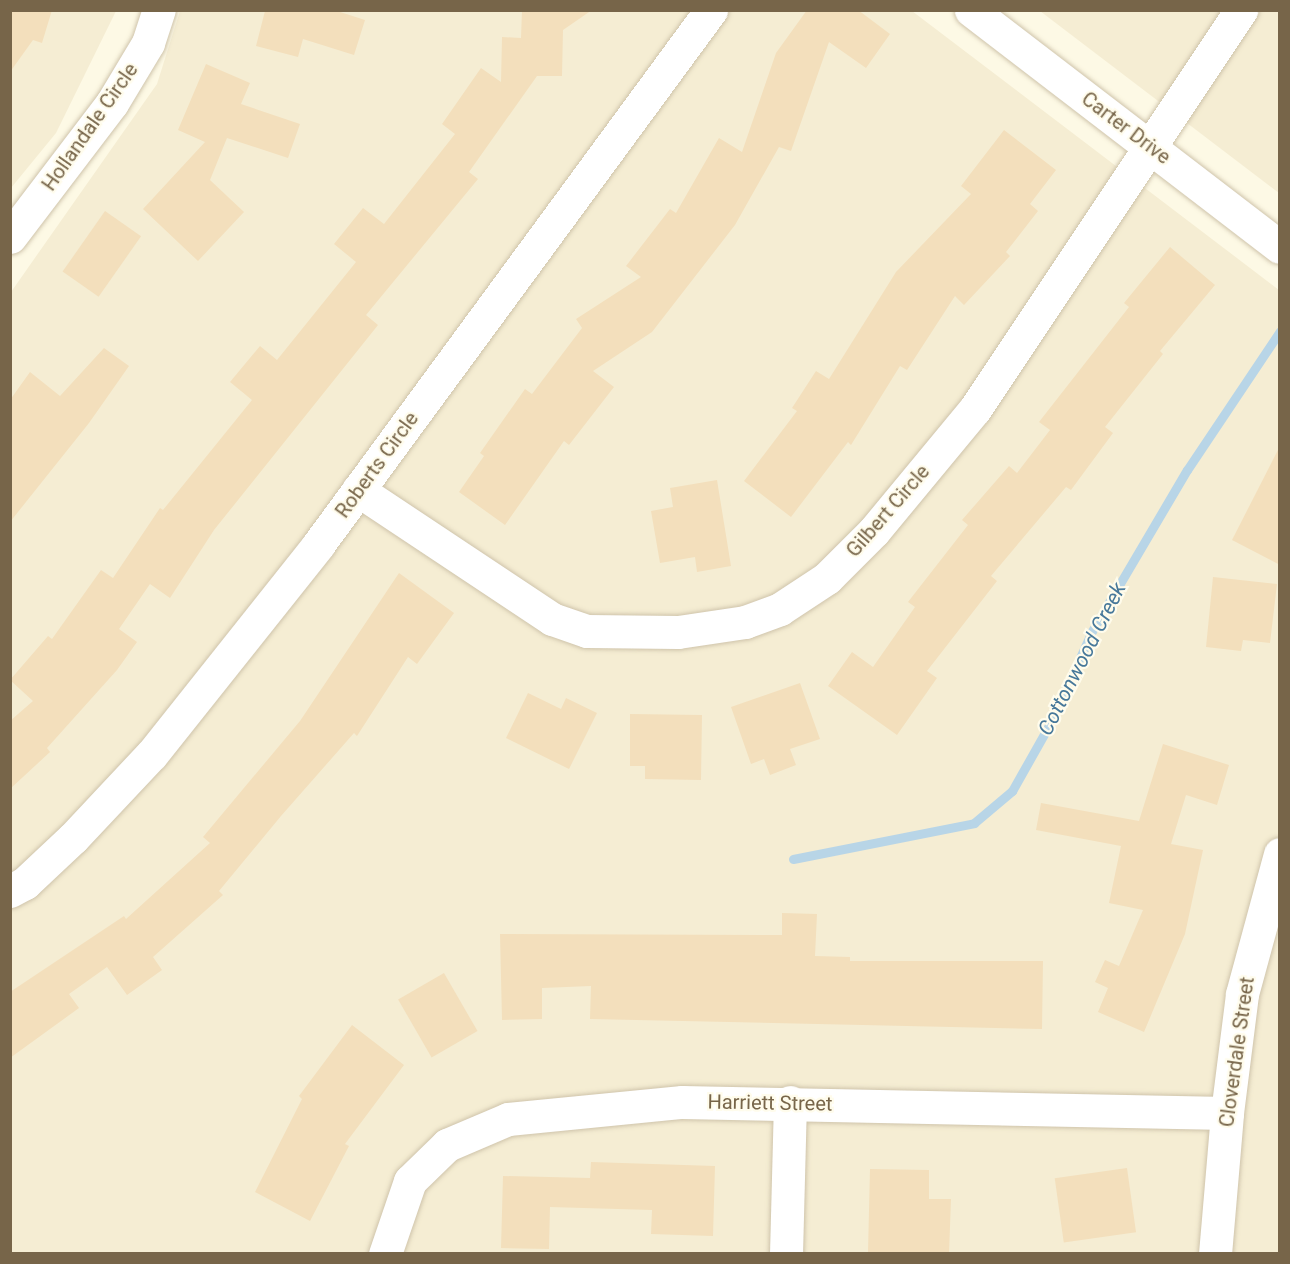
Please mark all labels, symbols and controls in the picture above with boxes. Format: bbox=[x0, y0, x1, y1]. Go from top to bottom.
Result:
street label: Hollandale Circle bbox=[37, 59, 143, 195]
street label: Carter Drive bbox=[1077, 87, 1175, 169]
street label: Roberts Circle bbox=[331, 407, 423, 523]
street label: Gilbert Circle bbox=[841, 460, 935, 562]
water label: Cottonwood Creek bbox=[1033, 578, 1131, 740]
street label: Cloverdale Street bbox=[1215, 975, 1259, 1129]
street label: Harriett Street bbox=[707, 1090, 833, 1116]

